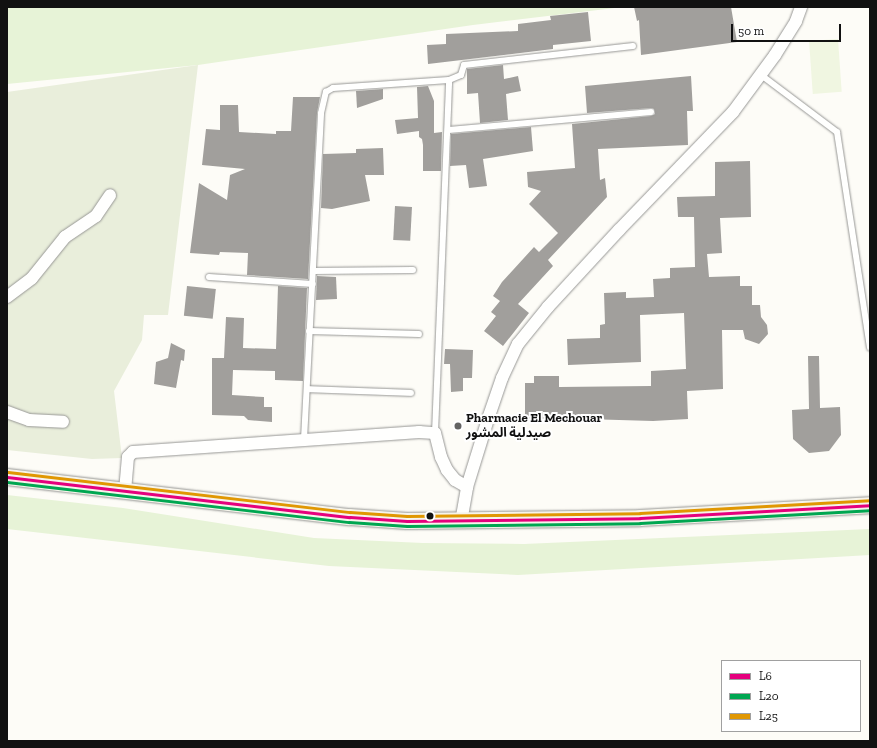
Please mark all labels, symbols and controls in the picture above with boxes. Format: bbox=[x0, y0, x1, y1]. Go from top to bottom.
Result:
scale bar bbox=[733, 16, 843, 42]
text: 50 m bbox=[738, 24, 764, 38]
place label: Pharmacie El Mechouar صيدلية المشور bbox=[466, 411, 602, 442]
marker: Pharmacie El Mechouar صيدلية المشور bbox=[453, 421, 463, 431]
unlabelled marker bbox=[425, 511, 435, 521]
legend bbox=[721, 660, 861, 732]
text: L6 bbox=[759, 669, 772, 683]
text: L20 bbox=[759, 689, 779, 703]
text: L25 bbox=[759, 709, 778, 723]

